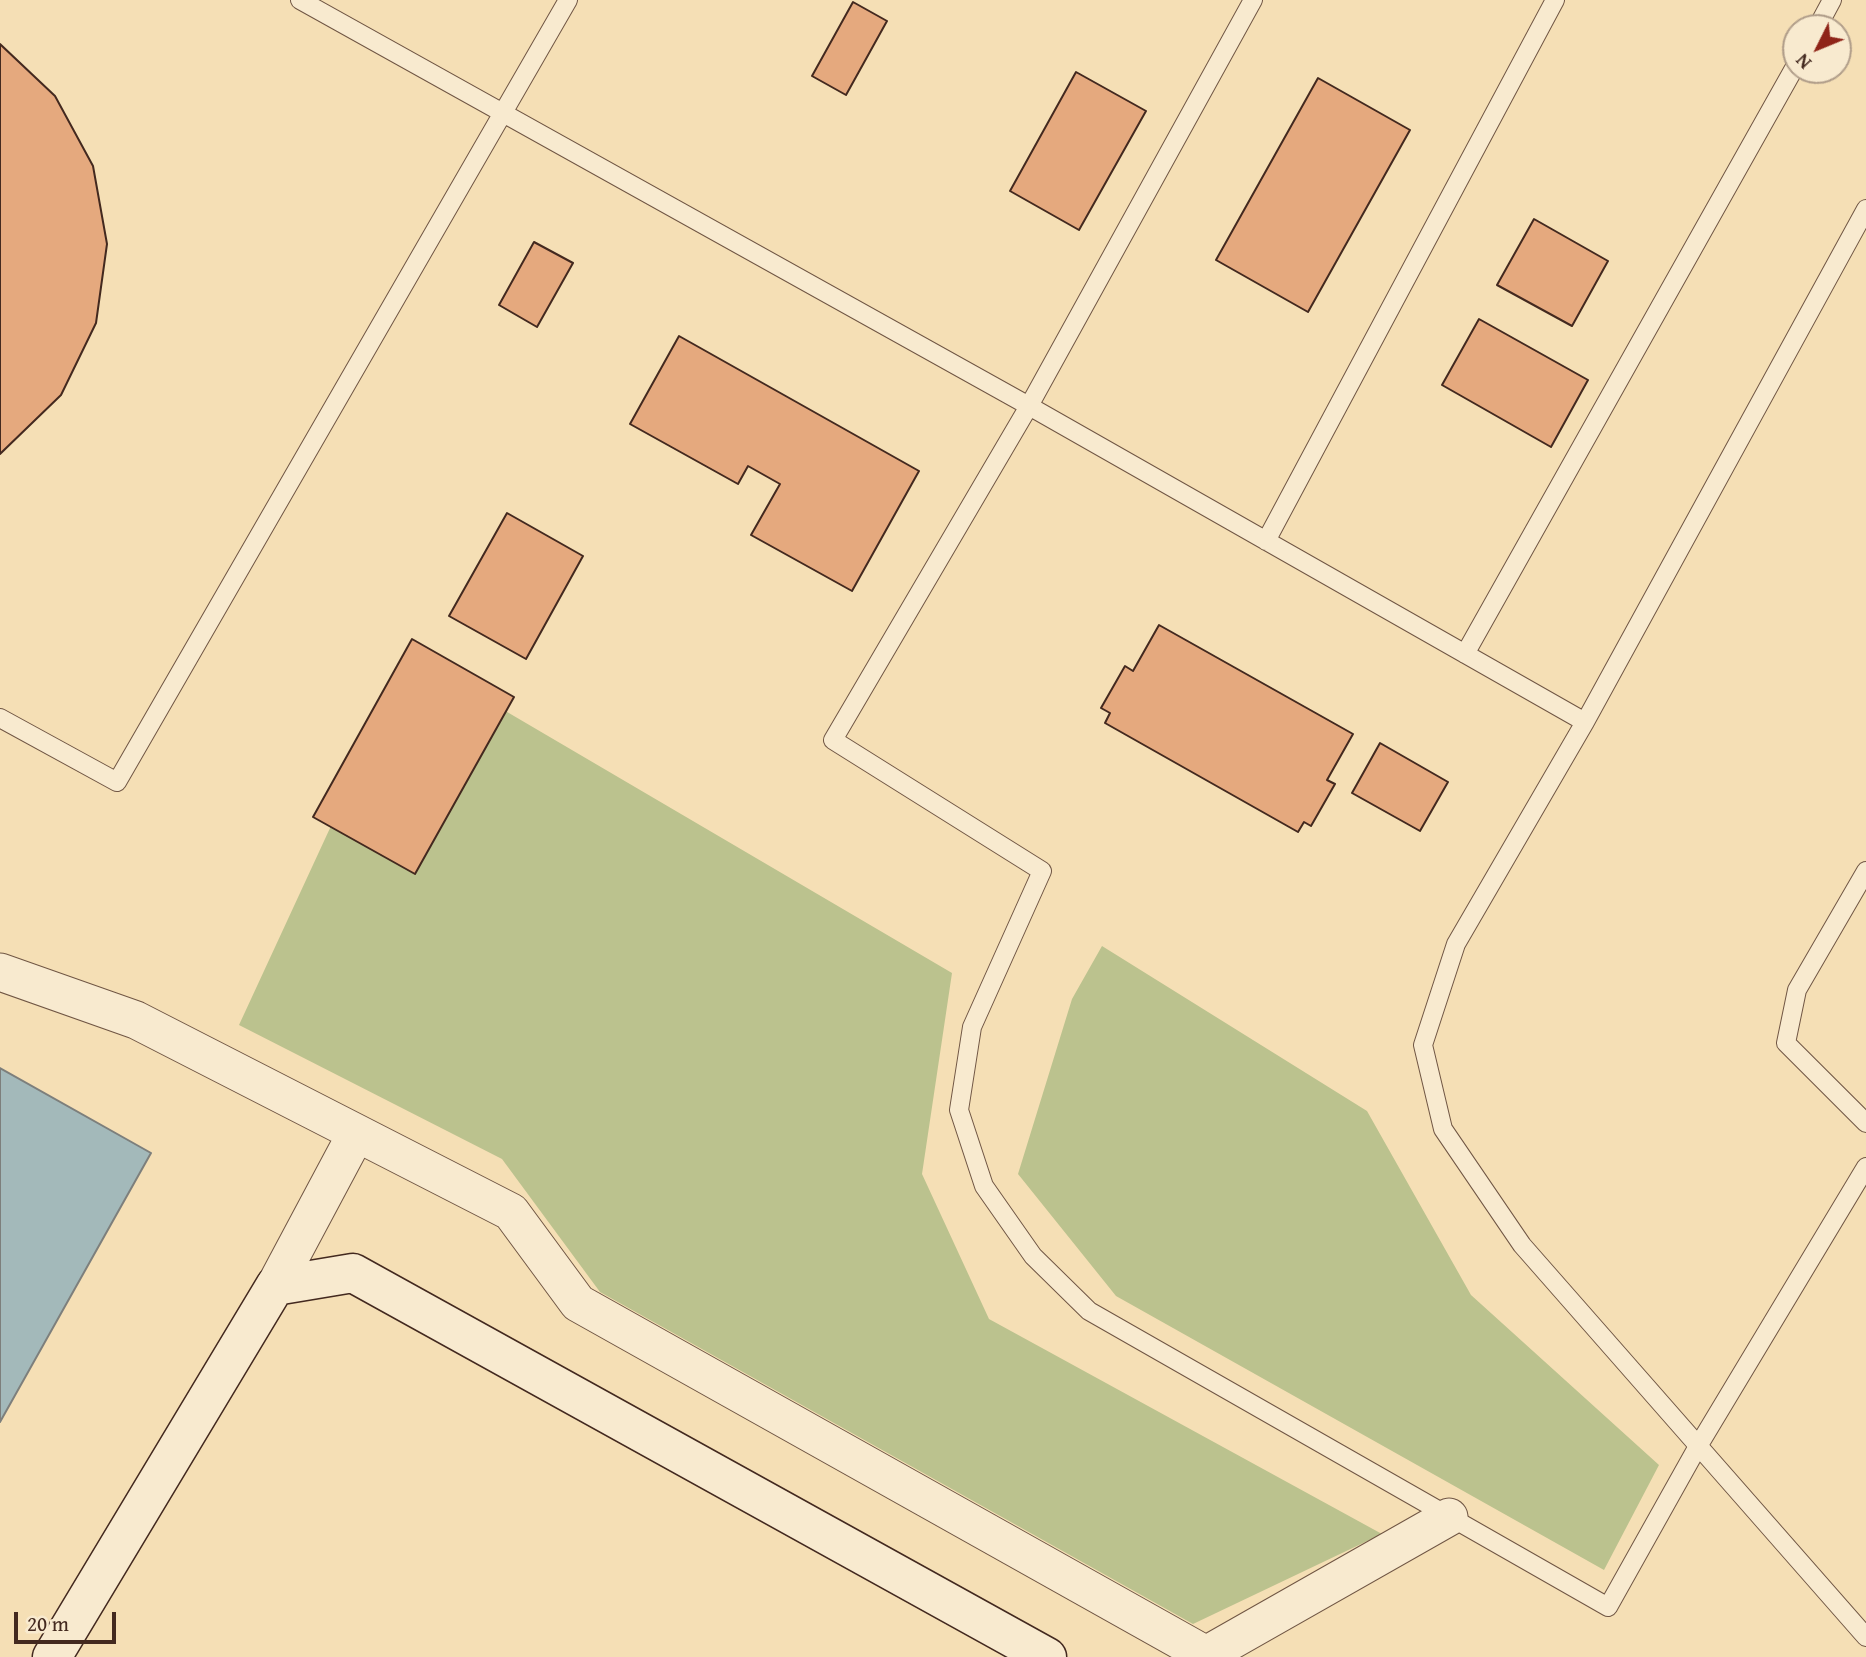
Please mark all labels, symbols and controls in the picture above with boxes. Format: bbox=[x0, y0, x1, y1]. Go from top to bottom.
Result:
north arrow bbox=[1782, 14, 1852, 84]
text: N bbox=[1789, 48, 1818, 76]
scale bar bbox=[18, 1598, 119, 1642]
text: 20 m bbox=[27, 1608, 69, 1639]

